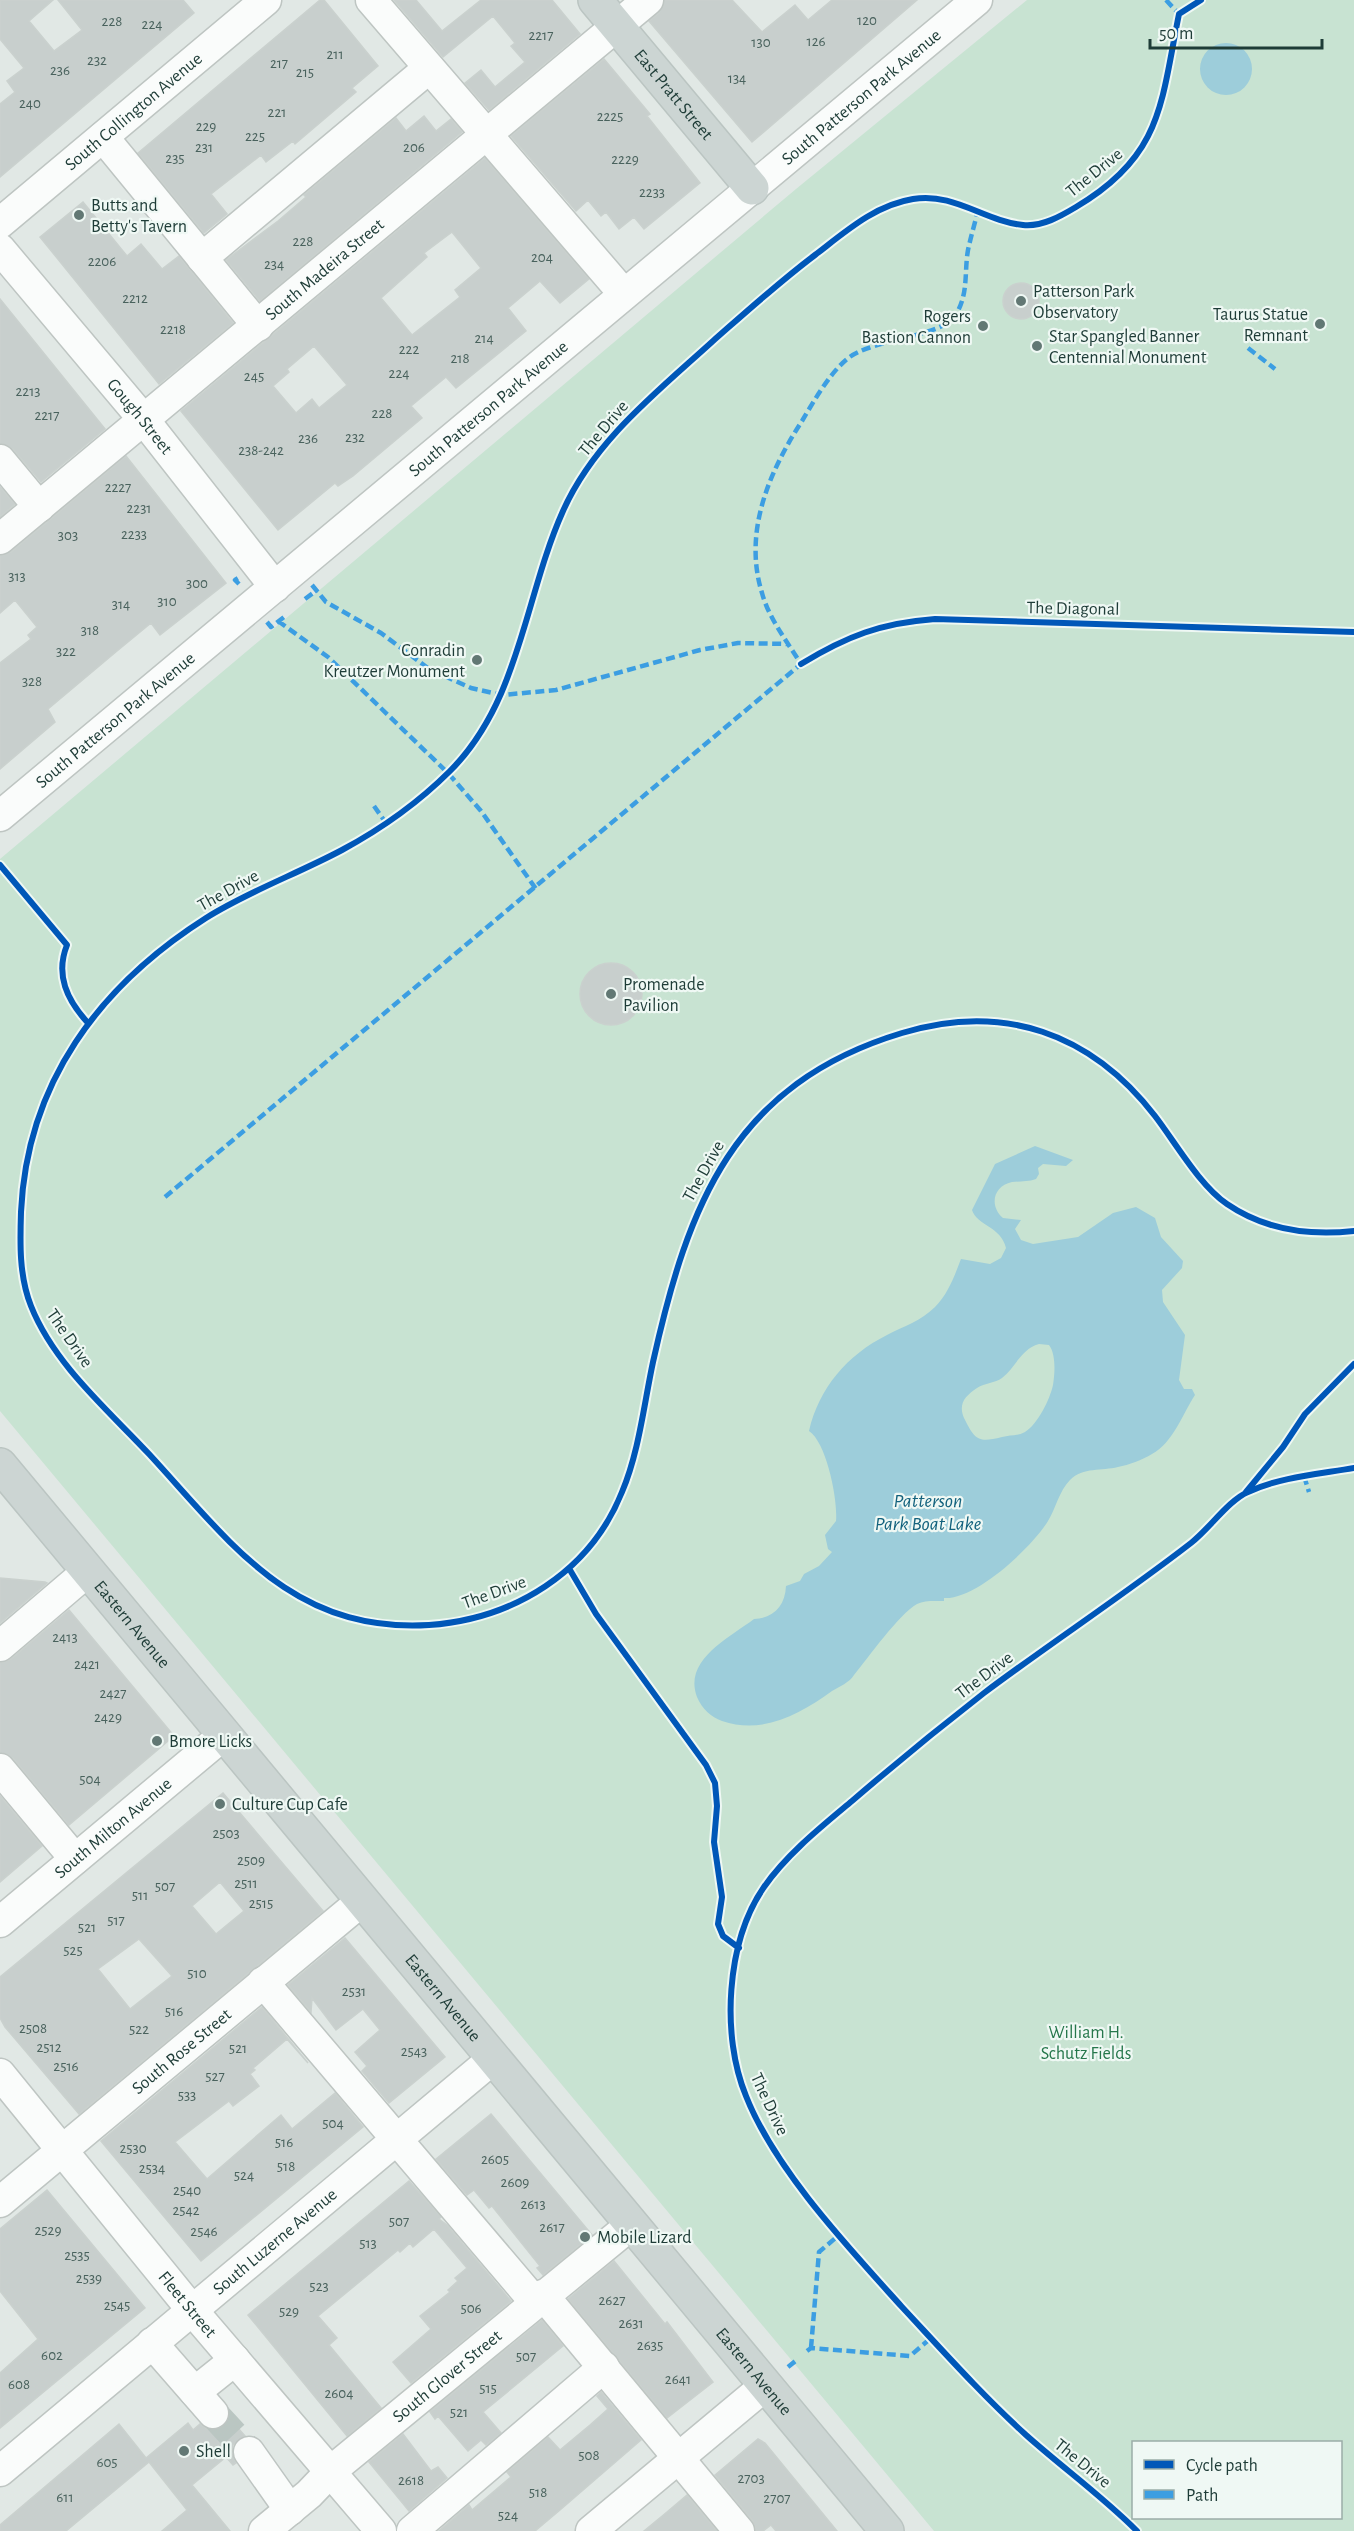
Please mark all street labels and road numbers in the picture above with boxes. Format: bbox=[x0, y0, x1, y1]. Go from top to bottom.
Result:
street label: South Patterson Park Avenue bbox=[779, 26, 945, 169]
street label: East Pratt Street bbox=[630, 46, 716, 144]
street label: South Collington Avenue bbox=[62, 50, 206, 174]
street label: The Drive bbox=[1063, 145, 1126, 201]
street label: South Madeira Street bbox=[262, 216, 388, 324]
street label: South Patterson Park Avenue bbox=[406, 338, 572, 480]
street label: Gough Street bbox=[103, 375, 175, 458]
street label: The Drive bbox=[575, 397, 632, 460]
street label: The Diagonal bbox=[1026, 599, 1120, 619]
street label: South Patterson Park Avenue bbox=[33, 649, 199, 792]
street label: The Drive bbox=[195, 867, 262, 915]
street label: The Drive bbox=[680, 1138, 728, 1205]
street label: The Drive bbox=[43, 1306, 96, 1371]
street label: The Drive bbox=[460, 1573, 529, 1613]
street label: Eastern Avenue bbox=[90, 1578, 173, 1672]
street label: The Drive bbox=[953, 1649, 1017, 1703]
street label: South Milton Avenue bbox=[52, 1775, 175, 1882]
street label: Eastern Avenue bbox=[401, 1951, 484, 2046]
street label: South Rose Street bbox=[129, 2005, 235, 2098]
street label: The Drive bbox=[747, 2070, 791, 2138]
street label: South Luzerne Avenue bbox=[210, 2185, 341, 2299]
street label: Fleet Street bbox=[154, 2268, 220, 2342]
street label: Eastern Avenue bbox=[712, 2325, 795, 2419]
street label: South Glover Street bbox=[390, 2327, 506, 2426]
street label: The Drive bbox=[1051, 2436, 1114, 2492]

